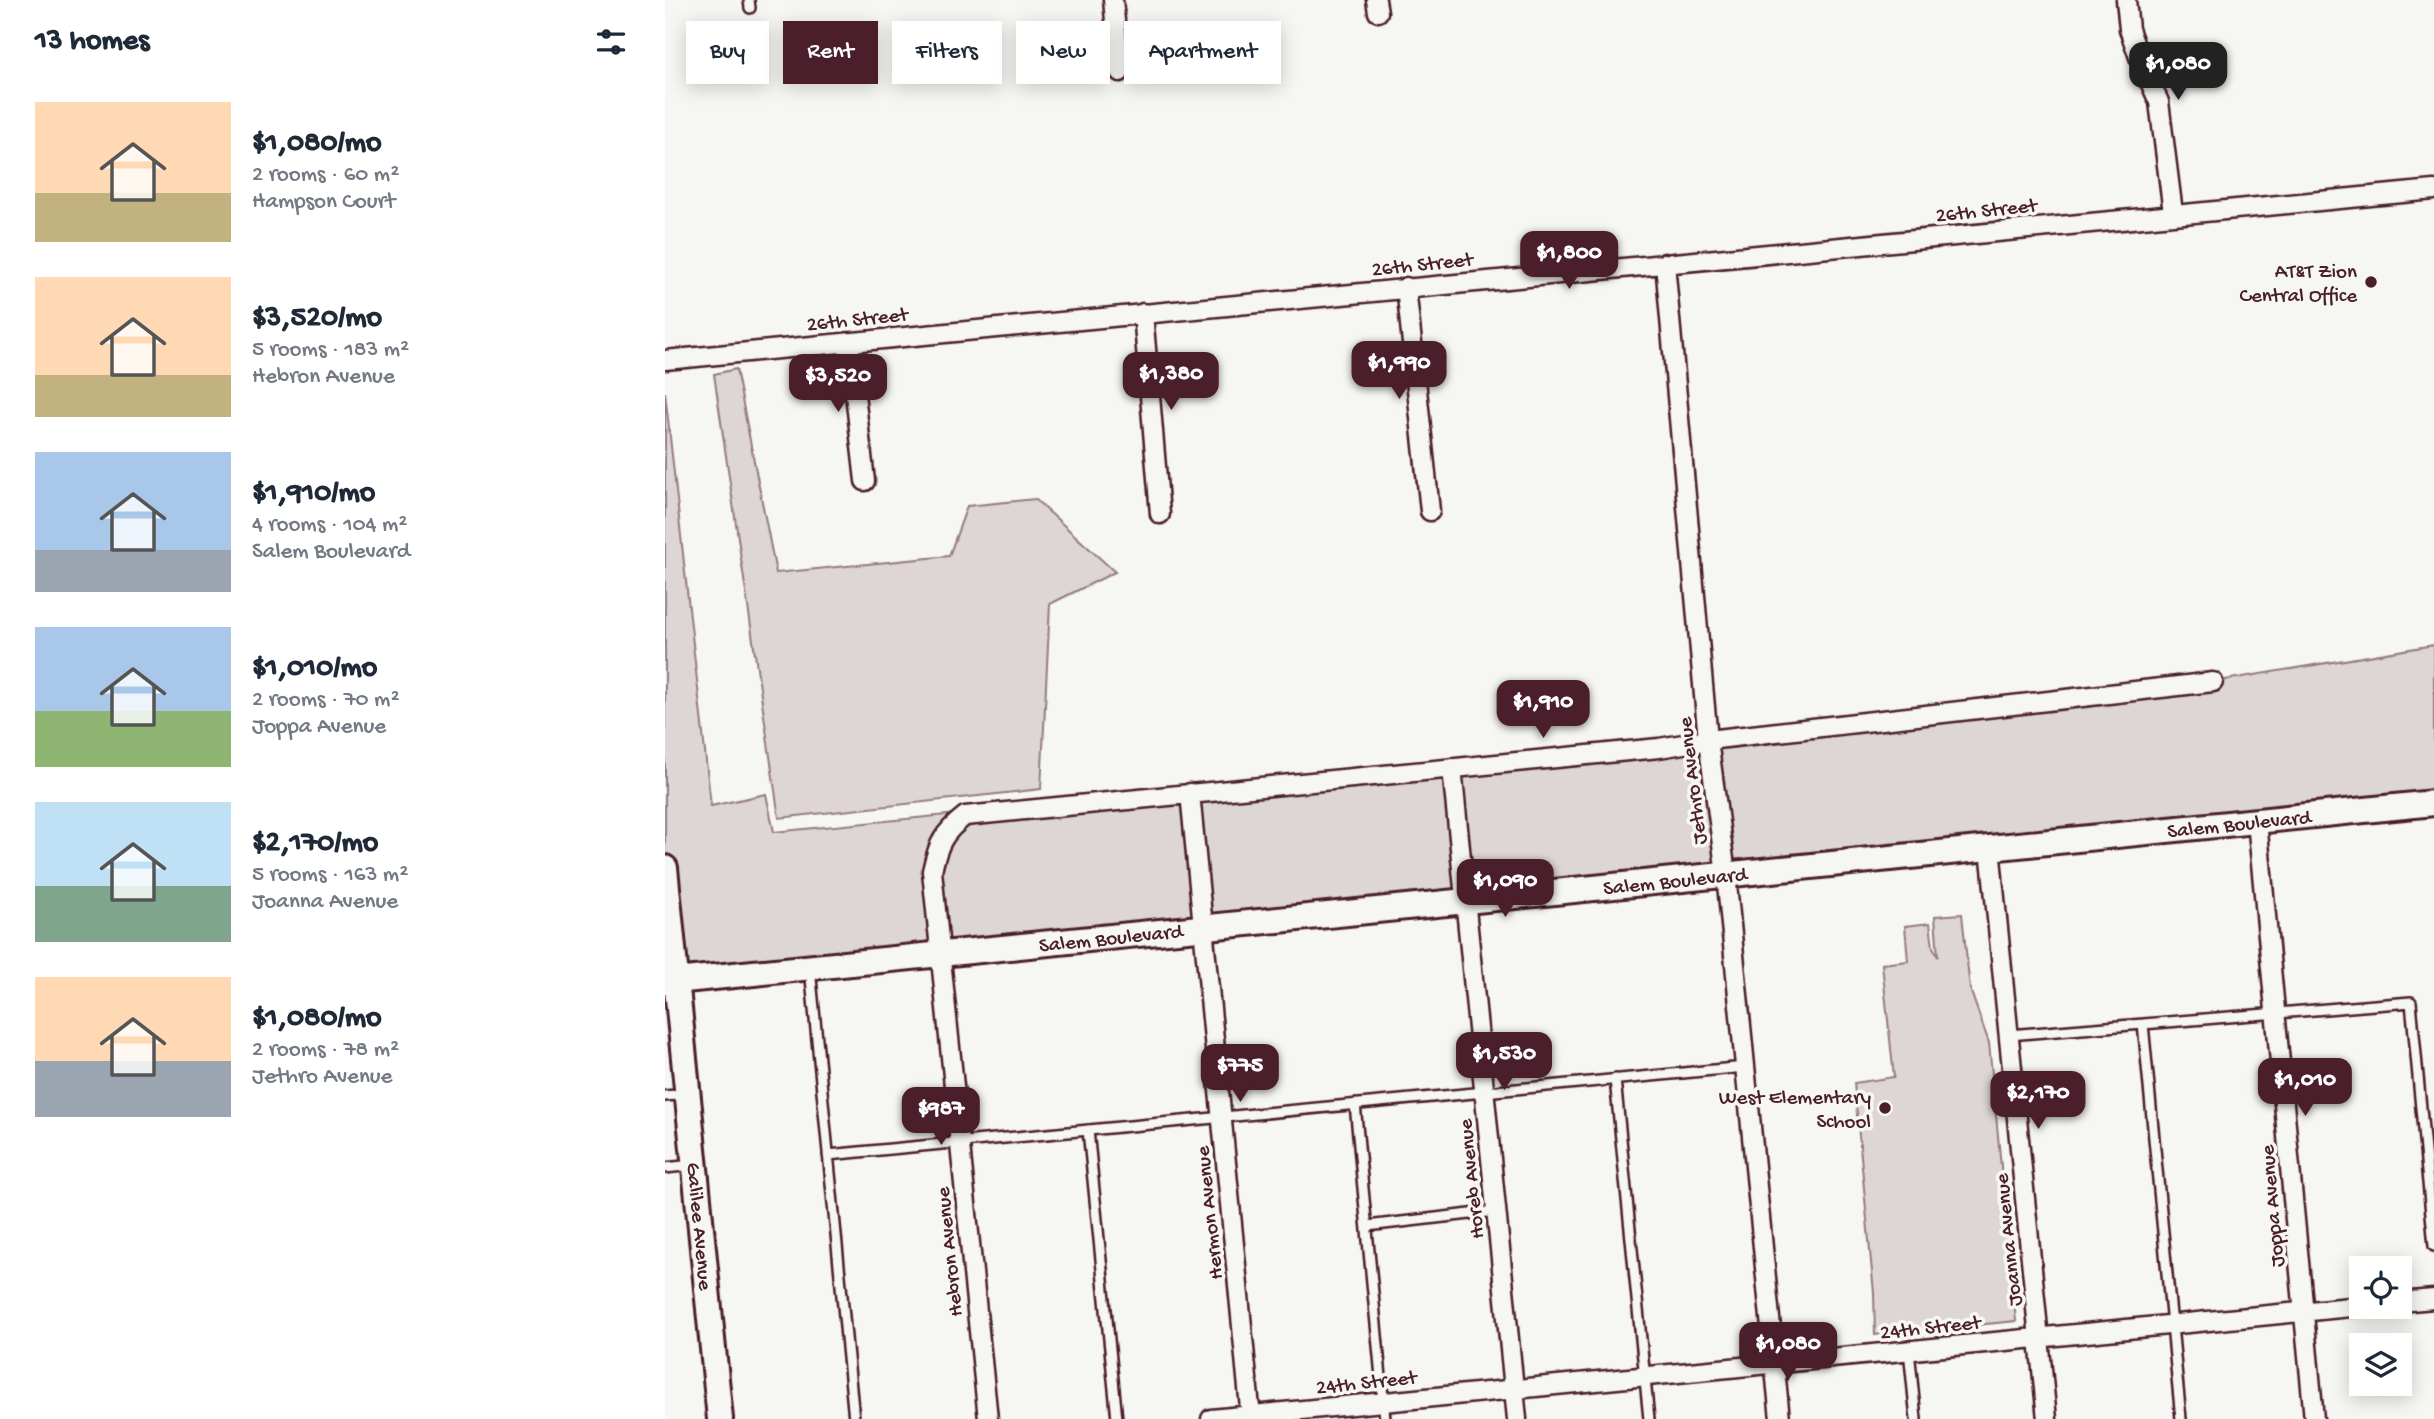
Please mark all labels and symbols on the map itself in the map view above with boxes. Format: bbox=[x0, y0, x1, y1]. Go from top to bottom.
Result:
pin: $1,080 bbox=[2121, 42, 2235, 102]
street label: 26th Street bbox=[1934, 194, 2041, 230]
pin: $1,800 bbox=[1512, 232, 1626, 291]
street label: 26th Street bbox=[1370, 248, 1477, 284]
place label: AT&T Zion Central Office bbox=[2240, 261, 2358, 310]
marker: AT&T Zion Central Office bbox=[2363, 274, 2379, 290]
street label: 26th Street bbox=[805, 303, 912, 339]
pin: $1,990 bbox=[1342, 342, 1456, 401]
pin: $1,380 bbox=[1114, 352, 1228, 412]
pin: $3,520 bbox=[781, 354, 895, 414]
pin: $1,910 bbox=[1486, 680, 1600, 740]
street label: Jethro Avenue bbox=[1674, 714, 1715, 846]
street label: Salem Boulevard bbox=[2166, 806, 2314, 846]
pin: $1,090 bbox=[1448, 860, 1562, 919]
street label: Salem Boulevard bbox=[1602, 863, 1750, 903]
street label: Salem Boulevard bbox=[1038, 921, 1186, 960]
pin: $1,530 bbox=[1447, 1032, 1561, 1092]
pin: $775 bbox=[1199, 1044, 1281, 1104]
pin: $1,010 bbox=[2248, 1058, 2362, 1118]
pin: $2,170 bbox=[1981, 1072, 2095, 1131]
place label: West Elementary School bbox=[1719, 1087, 1871, 1136]
pin: $987 bbox=[900, 1088, 982, 1147]
marker: West Elementary School bbox=[1877, 1100, 1893, 1116]
street label: Horeb Avenue bbox=[1455, 1116, 1492, 1240]
street label: Joppa Avenue bbox=[2257, 1142, 2292, 1268]
street label: Hermon Avenue bbox=[1192, 1143, 1231, 1281]
street label: Galilee Avenue bbox=[678, 1161, 716, 1293]
street label: Joanna Avenue bbox=[1991, 1171, 2030, 1307]
street label: Hebron Avenue bbox=[932, 1184, 971, 1318]
street label: 24th Street bbox=[1879, 1312, 1984, 1347]
pin: $1,080 bbox=[1731, 1322, 1845, 1382]
street label: 24th Street bbox=[1315, 1367, 1420, 1402]

